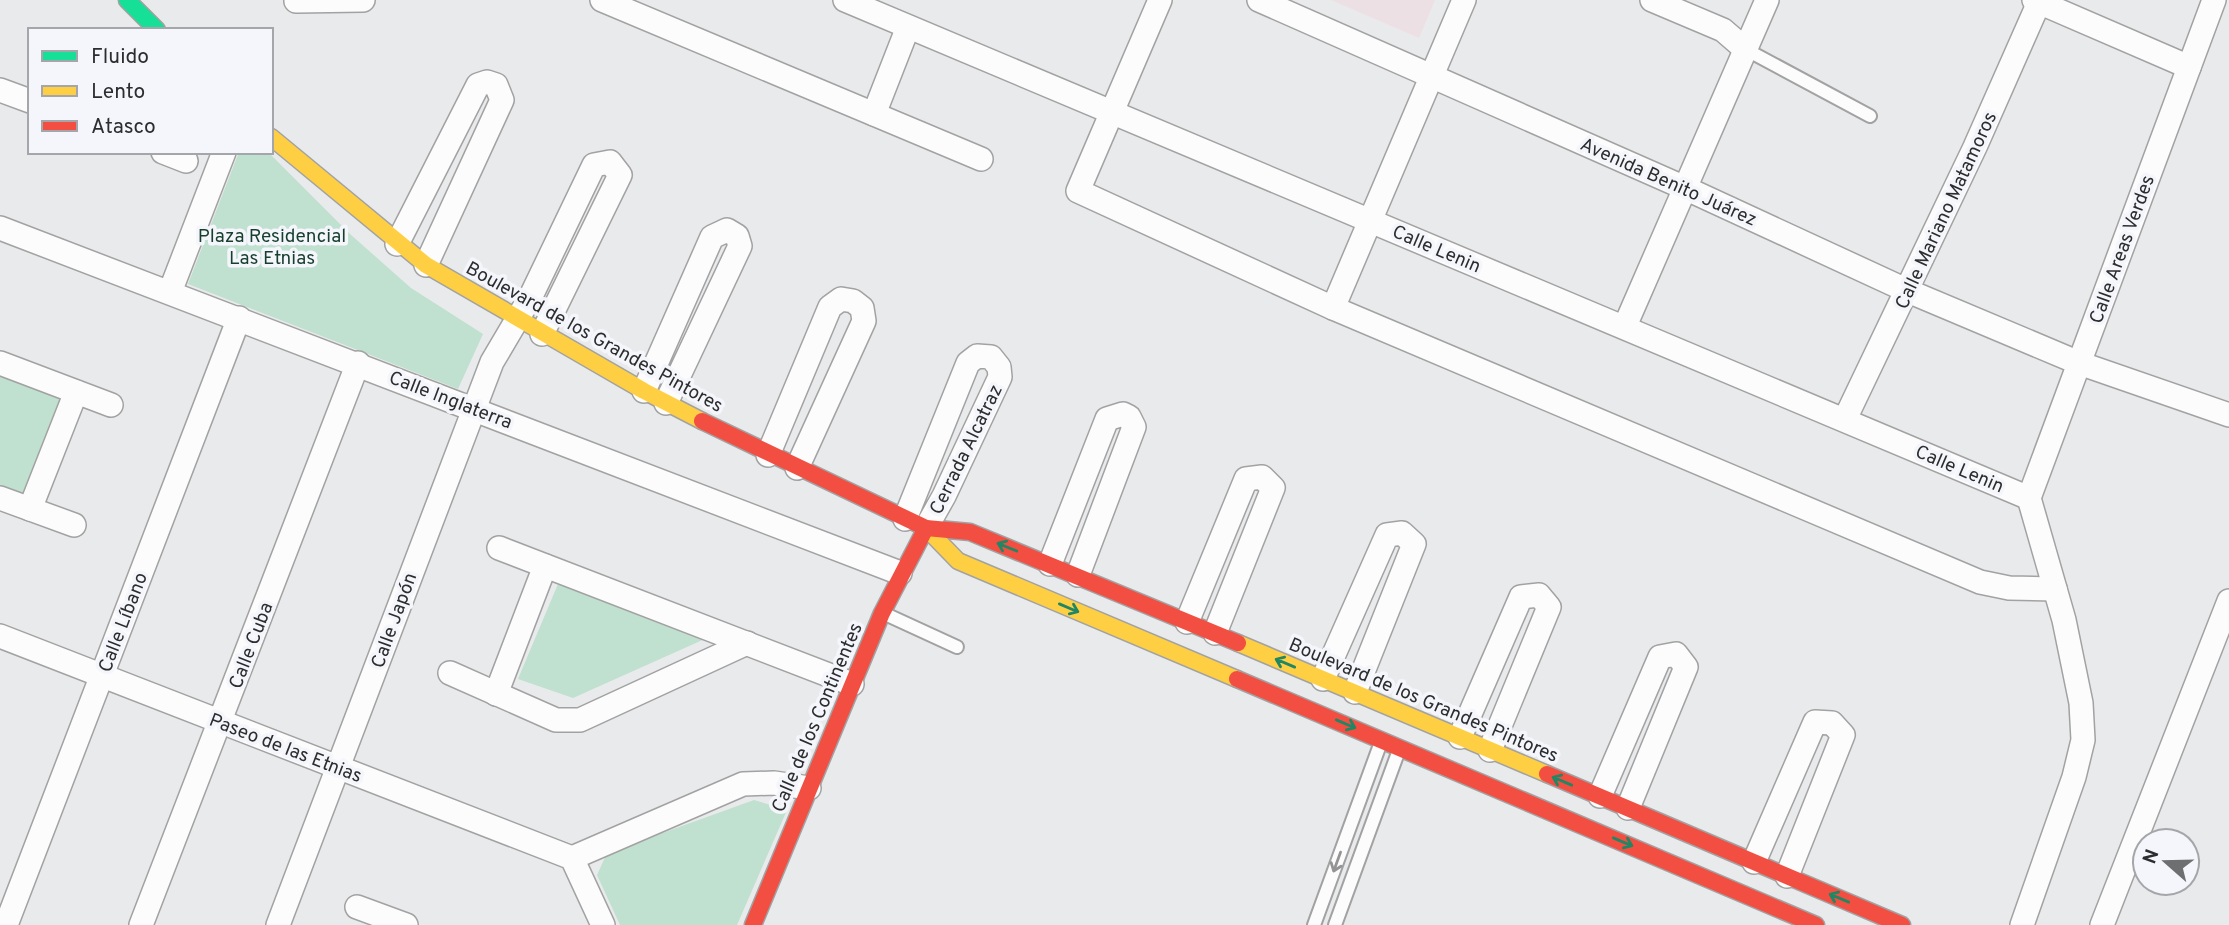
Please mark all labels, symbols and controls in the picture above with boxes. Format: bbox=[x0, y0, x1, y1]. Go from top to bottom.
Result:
legend bbox=[28, 28, 273, 154]
text: Fluido bbox=[91, 44, 149, 71]
text: Lento bbox=[91, 79, 145, 106]
street label: Calle Mariano Matamoros bbox=[1890, 108, 2003, 313]
text: Atasco bbox=[91, 114, 156, 141]
street label: Avenida Benito Juárez bbox=[1576, 133, 1760, 233]
street label: Calle Areas Verdes bbox=[2085, 172, 2161, 327]
street label: Calle Lenin bbox=[1388, 220, 1484, 279]
park label: Plaza Residencial Las Etnias bbox=[198, 225, 346, 271]
street label: Boulevard de los Grandes Pintores bbox=[461, 257, 727, 419]
street label: Calle Inglaterra bbox=[385, 366, 515, 435]
street label: Cerrada Alcatraz bbox=[925, 381, 1009, 519]
street label: Calle Lenin bbox=[1911, 440, 2007, 499]
one-way arrow bbox=[997, 539, 1019, 552]
street label: Calle Líbano bbox=[94, 569, 154, 676]
street label: Calle Japón bbox=[367, 570, 423, 672]
street label: Calle Cuba bbox=[224, 599, 279, 692]
one-way arrow bbox=[1058, 602, 1079, 615]
street label: Calle de los Continentes bbox=[767, 619, 869, 816]
street label: Boulevard de los Grandes Pintores bbox=[1285, 633, 1562, 769]
one-way arrow bbox=[1275, 656, 1296, 669]
street label: Paseo de las Etnias bbox=[205, 709, 365, 789]
one-way arrow bbox=[1335, 718, 1357, 731]
one-way arrow bbox=[1552, 773, 1573, 786]
north arrow bbox=[2131, 827, 2201, 897]
one-way arrow bbox=[1612, 836, 1634, 849]
text: N bbox=[2138, 846, 2166, 867]
one-way arrow bbox=[1330, 850, 1342, 872]
one-way arrow bbox=[1829, 891, 1850, 904]

